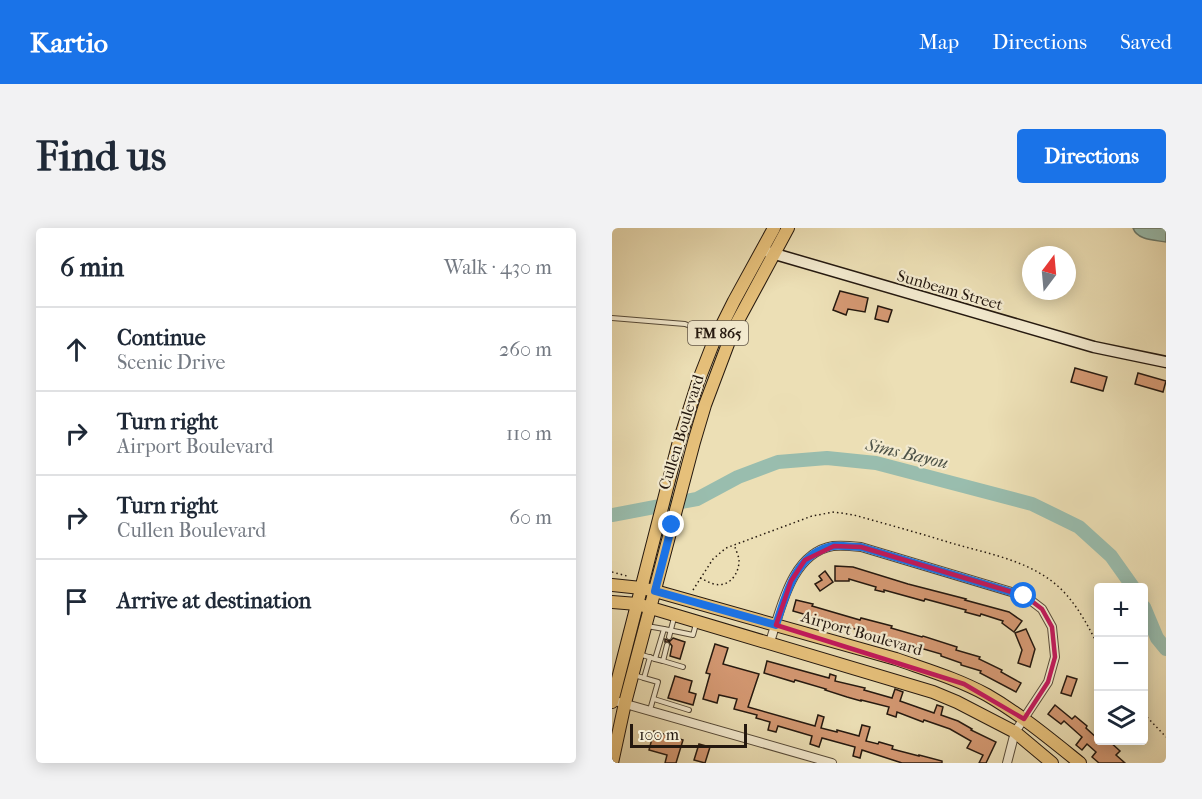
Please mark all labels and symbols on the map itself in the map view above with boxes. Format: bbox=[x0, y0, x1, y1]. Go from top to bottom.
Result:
north arrow bbox=[1022, 246, 1076, 300]
street label: Sunbeam Street bbox=[895, 266, 1005, 314]
road number: FM 865 bbox=[688, 321, 748, 345]
street label: Cullen Boulevard bbox=[654, 372, 708, 492]
water label: Sims Bayou bbox=[863, 434, 950, 474]
route end bbox=[658, 511, 684, 537]
route start bbox=[1010, 582, 1036, 608]
street label: Airport Boulevard bbox=[798, 606, 925, 659]
scale bar bbox=[630, 721, 747, 748]

